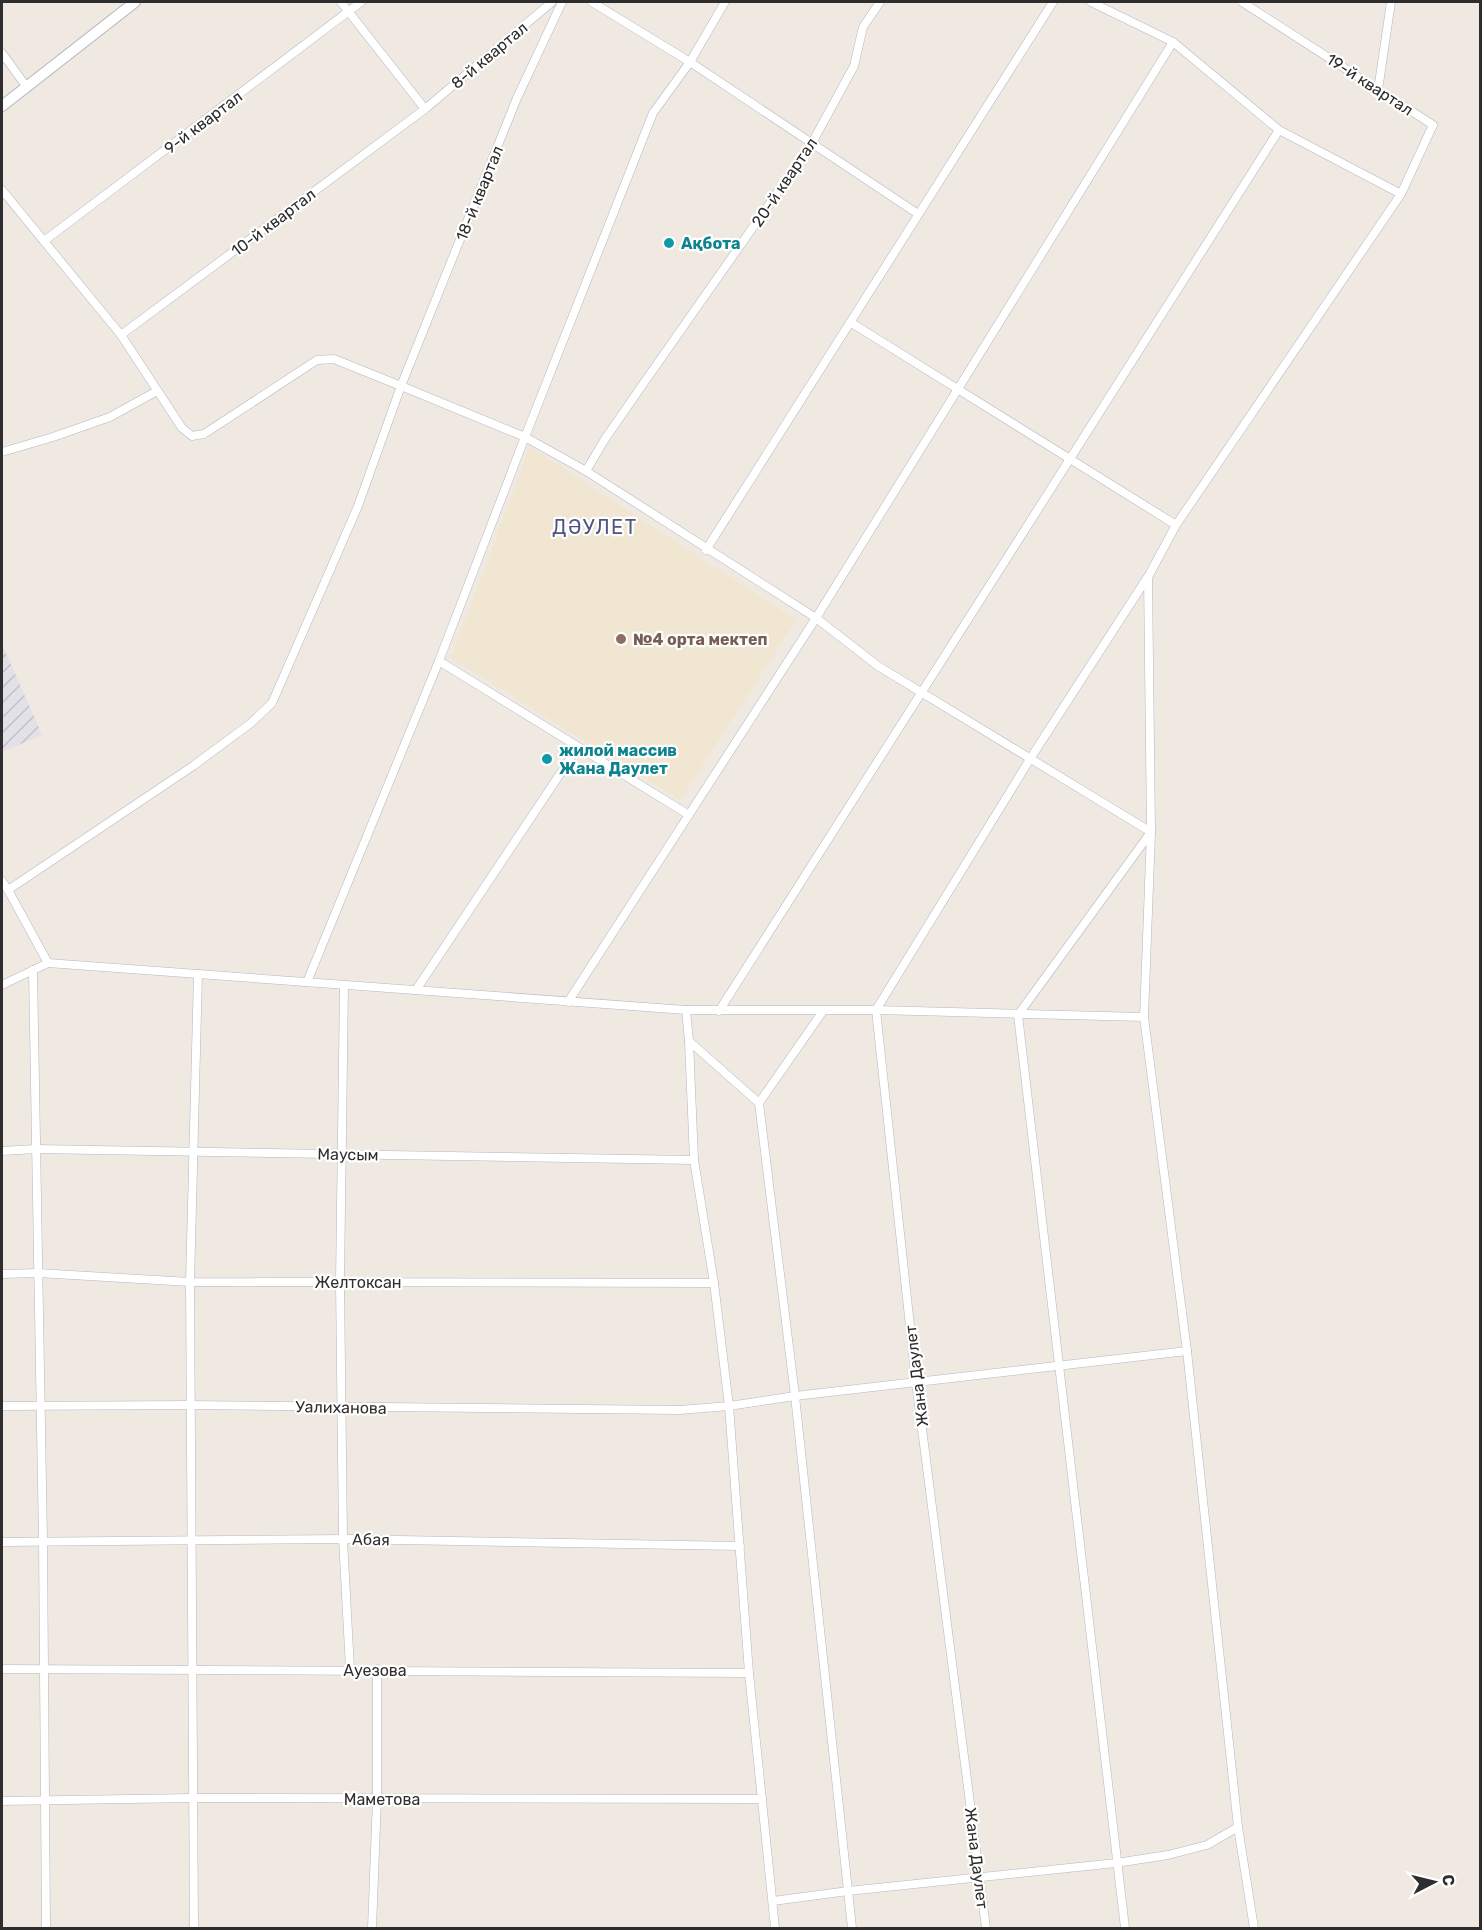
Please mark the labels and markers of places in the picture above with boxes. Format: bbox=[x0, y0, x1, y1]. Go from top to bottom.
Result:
place label: Ақбота bbox=[681, 234, 740, 253]
marker: Ақбота bbox=[662, 236, 676, 250]
place label: №4 орта мектеп bbox=[633, 630, 768, 649]
marker: №4 орта мектеп bbox=[614, 632, 628, 646]
place label: жилой массив Жана Даулет bbox=[559, 741, 677, 778]
marker: жилой массив Жана Даулет bbox=[540, 752, 554, 766]

